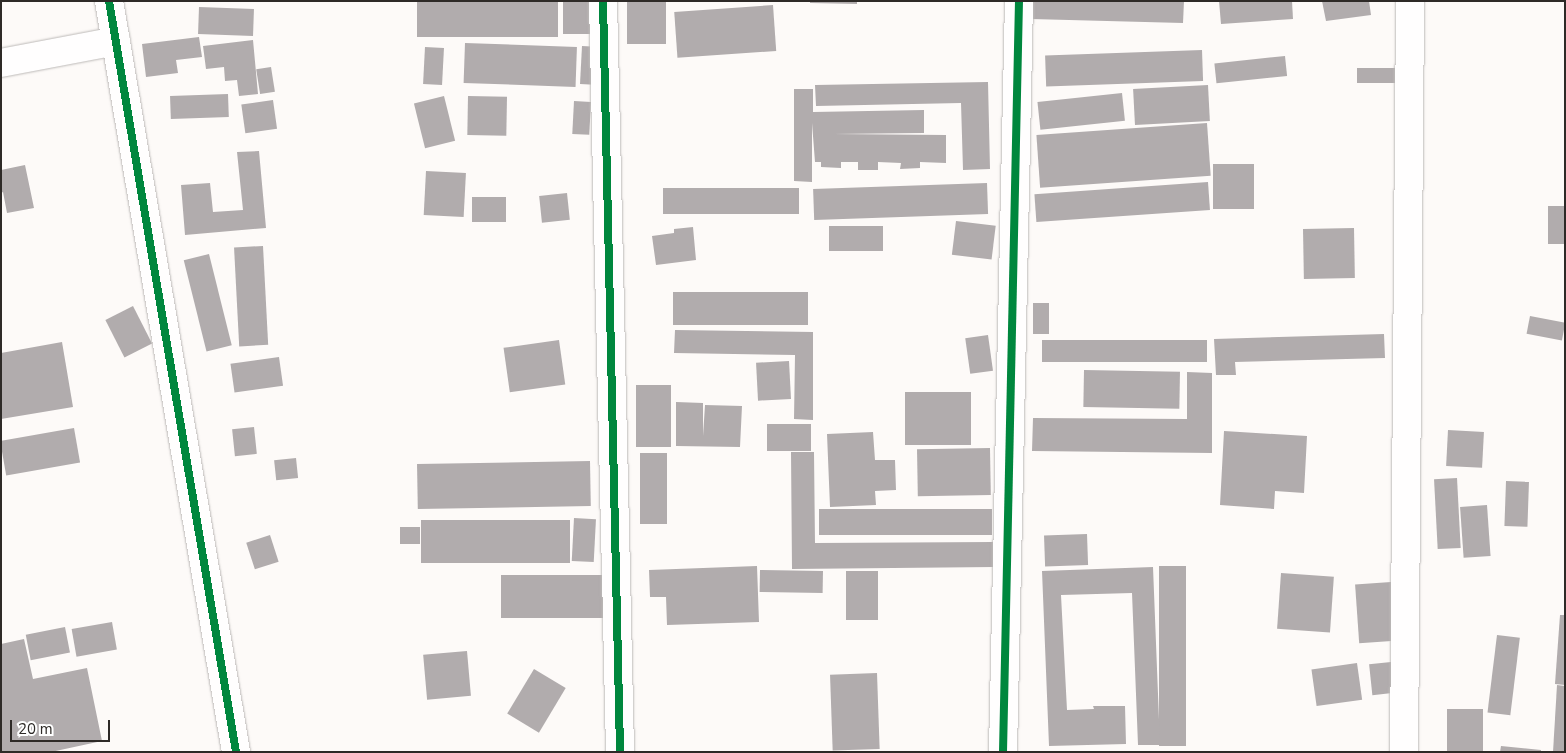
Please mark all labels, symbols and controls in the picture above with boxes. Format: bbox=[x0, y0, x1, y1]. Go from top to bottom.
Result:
scale bar bbox=[12, 710, 112, 742]
text: 20 m bbox=[18, 719, 53, 739]

